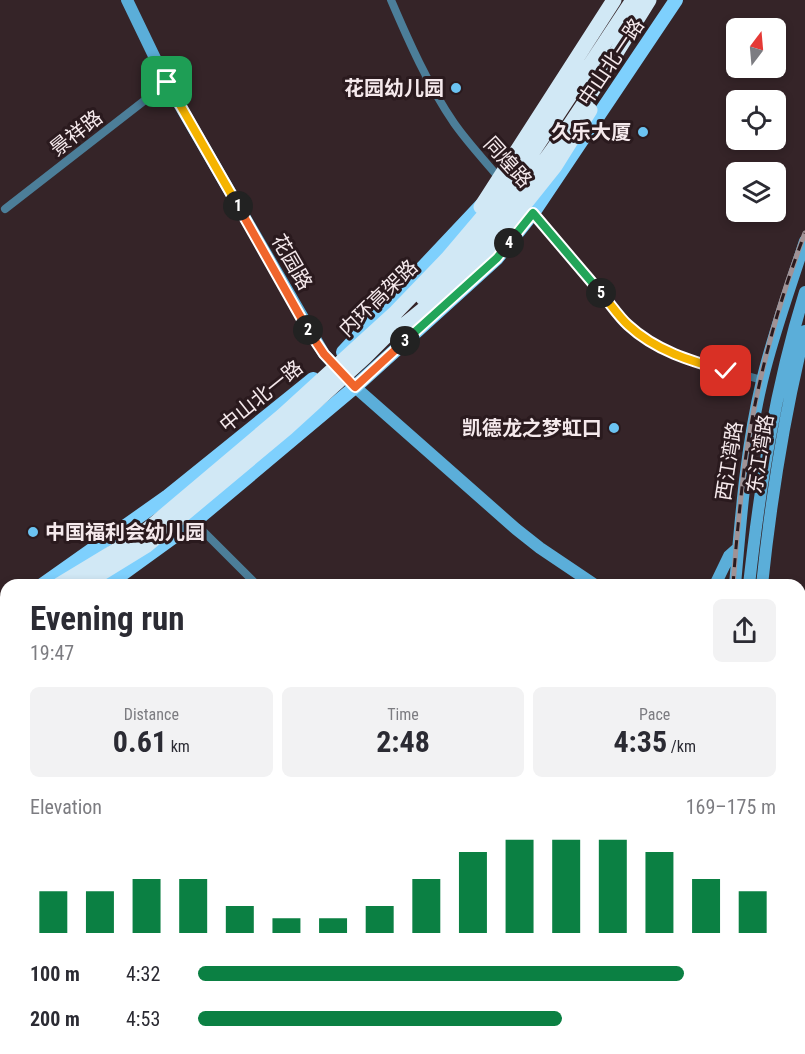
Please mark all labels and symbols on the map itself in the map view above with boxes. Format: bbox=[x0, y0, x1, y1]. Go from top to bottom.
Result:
street label: 中山北一路 bbox=[573, 14, 649, 110]
north arrow bbox=[726, 18, 786, 78]
pin bbox=[141, 56, 192, 107]
place label: 花园幼儿园 bbox=[344, 76, 444, 100]
marker: 花园幼儿园 bbox=[449, 81, 463, 95]
street label: 景祥路 bbox=[45, 105, 107, 161]
place label: 久乐大厦 bbox=[551, 120, 631, 144]
marker: 久乐大厦 bbox=[636, 125, 650, 139]
street label: 同煌路 bbox=[479, 132, 537, 192]
pin: 1 bbox=[223, 191, 253, 221]
pin: 4 bbox=[494, 228, 524, 258]
street label: 花园路 bbox=[267, 230, 317, 294]
street label: 内环高架路 bbox=[334, 255, 422, 341]
pin: 5 bbox=[586, 278, 616, 308]
pin: 2 bbox=[293, 315, 323, 345]
pin: 3 bbox=[390, 326, 420, 356]
pin bbox=[700, 345, 751, 396]
street label: 中山北一路 bbox=[215, 355, 307, 437]
street label: 东江湾路 bbox=[742, 413, 778, 495]
place label: 凯德龙之梦虹口 bbox=[462, 416, 602, 440]
street label: 西江湾路 bbox=[711, 420, 747, 502]
marker: 凯德龙之梦虹口 bbox=[607, 421, 621, 435]
place label: 中国福利会幼儿园 bbox=[45, 520, 205, 544]
marker: 中国福利会幼儿园 bbox=[26, 525, 40, 539]

